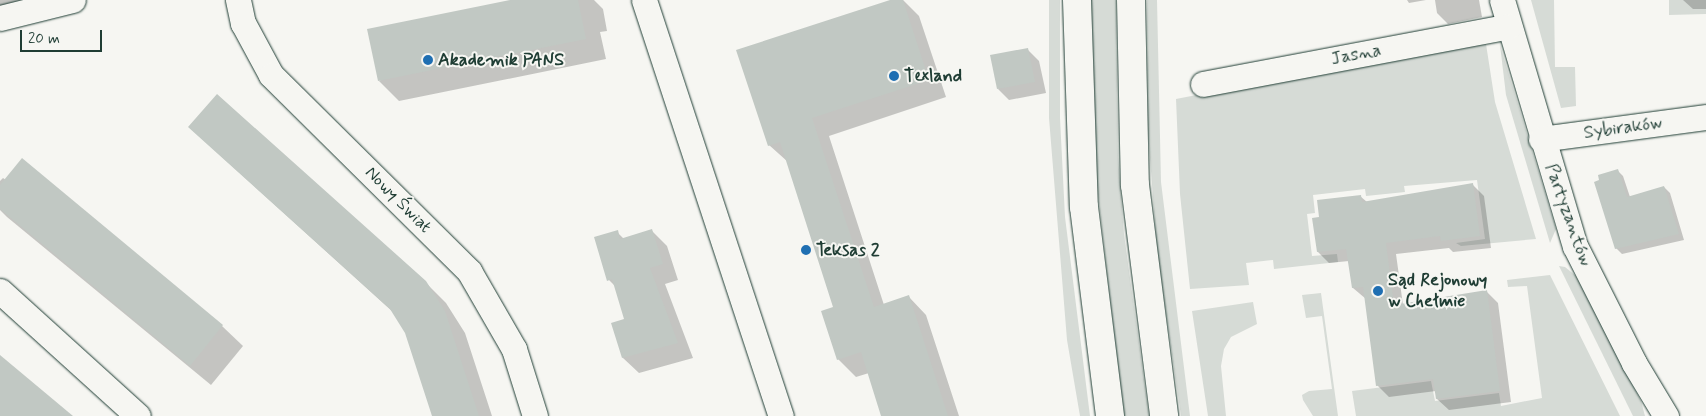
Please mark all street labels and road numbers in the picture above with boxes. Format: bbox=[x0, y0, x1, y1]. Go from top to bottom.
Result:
street label: Jasna bbox=[1329, 40, 1383, 70]
street label: Sybiraków bbox=[1582, 112, 1664, 144]
street label: Partyzantów bbox=[1540, 161, 1596, 269]
street label: Nowy Świat bbox=[360, 162, 436, 238]

